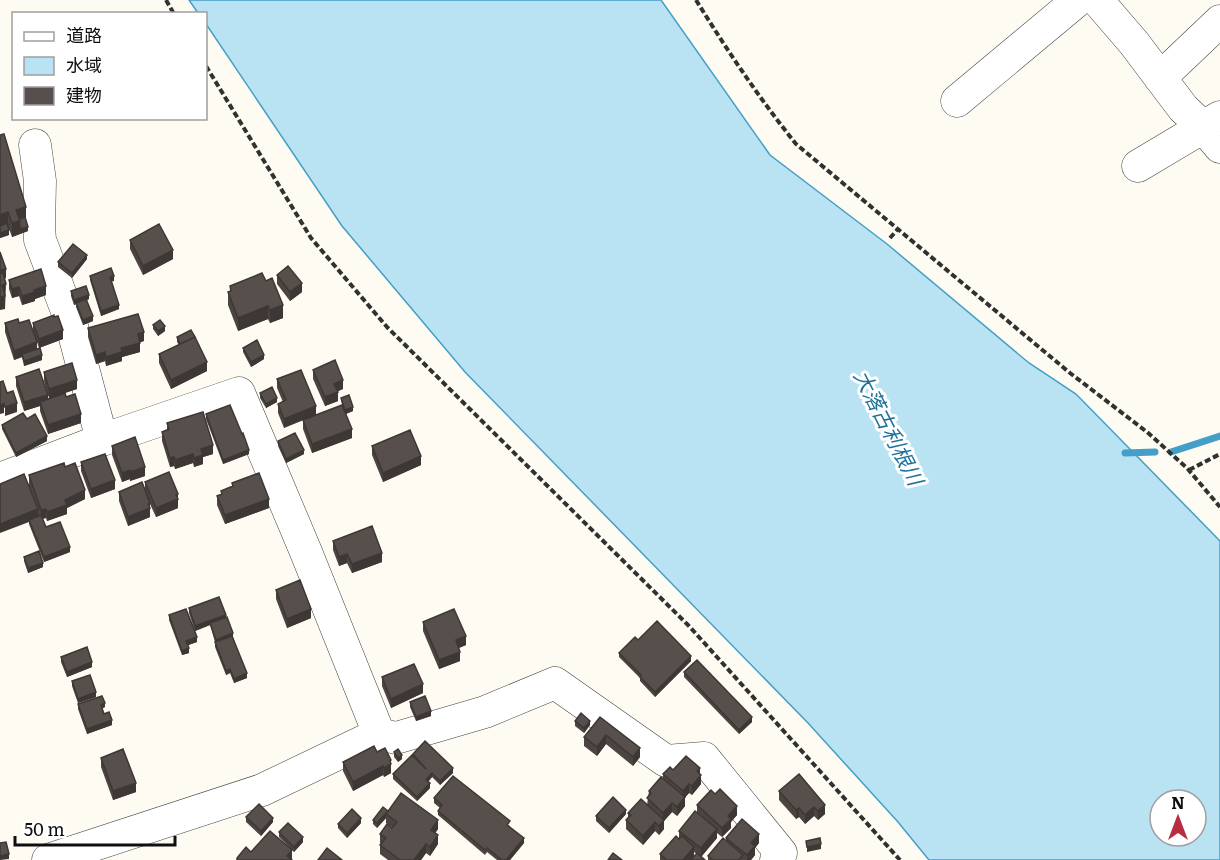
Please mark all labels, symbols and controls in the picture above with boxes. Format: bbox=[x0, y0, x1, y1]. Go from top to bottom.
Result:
legend bbox=[12, 12, 207, 120]
text: 道路 bbox=[66, 21, 102, 48]
text: 水域 bbox=[66, 51, 102, 78]
text: 建物 bbox=[66, 81, 102, 108]
water label: 大落古利根川 bbox=[848, 364, 934, 492]
north arrow bbox=[1148, 788, 1208, 848]
text: N bbox=[1171, 790, 1185, 814]
scale bar bbox=[15, 809, 176, 847]
text: 50 m bbox=[24, 815, 65, 842]

